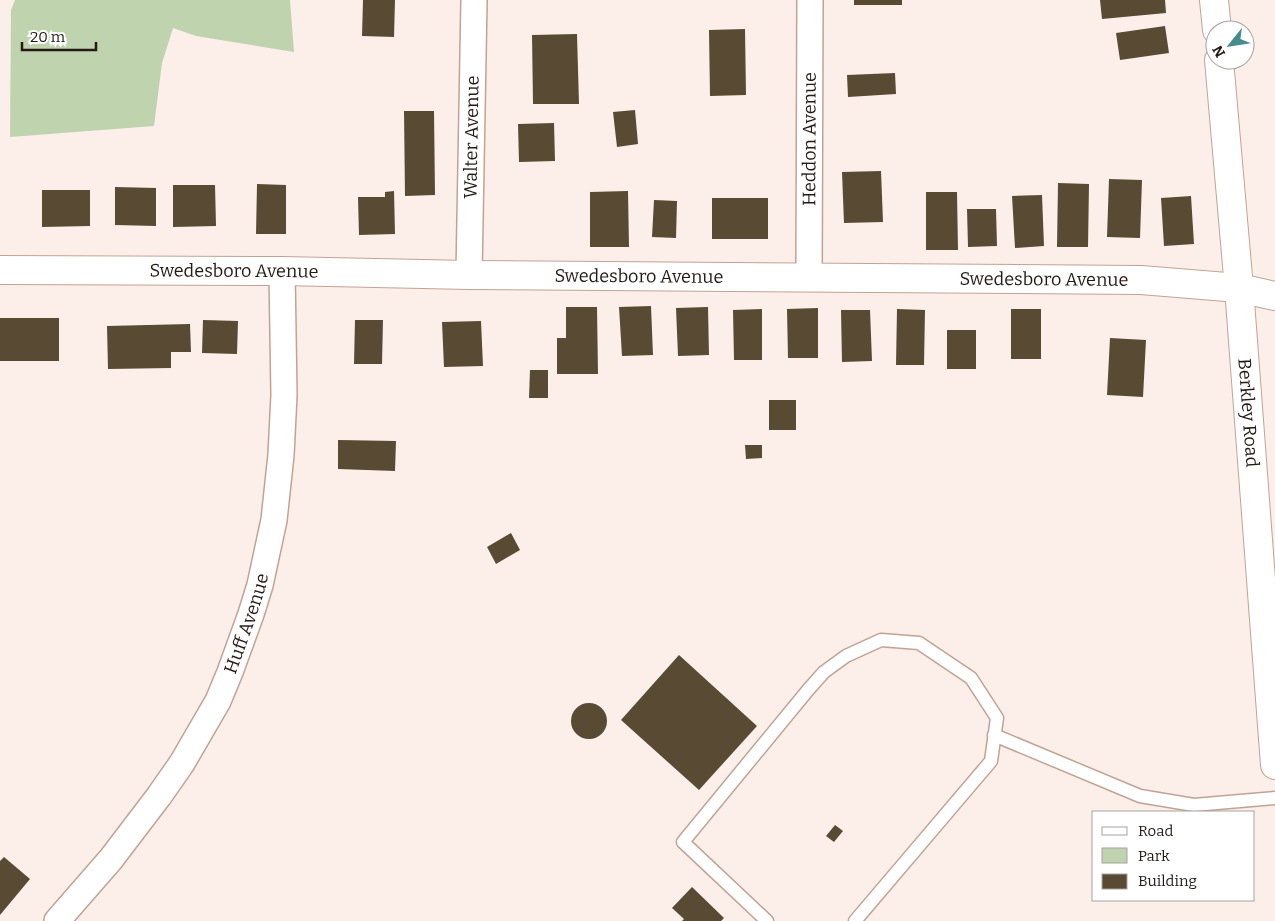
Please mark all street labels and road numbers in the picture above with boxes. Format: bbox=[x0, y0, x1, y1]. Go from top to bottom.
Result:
street label: Heddon Avenue bbox=[798, 72, 821, 206]
street label: Walter Avenue bbox=[459, 75, 484, 199]
street label: Swedesboro Avenue bbox=[150, 260, 319, 283]
street label: Swedesboro Avenue bbox=[554, 265, 723, 288]
street label: Swedesboro Avenue bbox=[959, 268, 1128, 291]
street label: Berkley Road bbox=[1233, 358, 1264, 468]
street label: Huff Avenue bbox=[219, 571, 273, 677]

